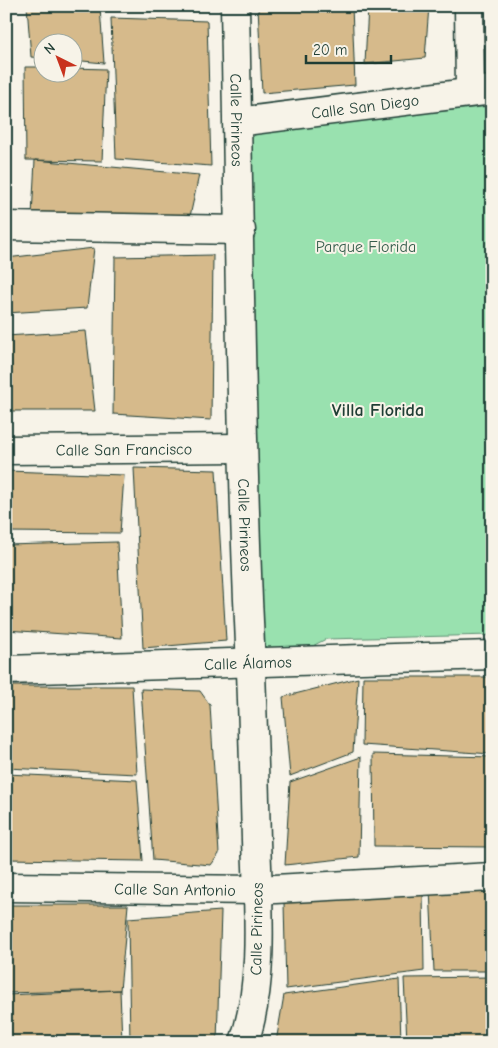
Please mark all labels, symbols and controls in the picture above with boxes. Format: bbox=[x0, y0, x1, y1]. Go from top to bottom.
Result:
north arrow bbox=[32, 32, 82, 82]
scale bar bbox=[306, 32, 390, 64]
text: N bbox=[41, 39, 59, 58]
text: 20 m bbox=[313, 41, 347, 59]
street label: Calle Pirineos bbox=[226, 73, 246, 167]
street label: Calle San Diego bbox=[310, 91, 420, 123]
park label: Parque Florida bbox=[316, 238, 416, 256]
district label: Villa Florida bbox=[332, 400, 424, 421]
street label: Calle San Francisco bbox=[56, 440, 192, 460]
street label: Calle Pirineos bbox=[234, 478, 255, 572]
street label: Calle Álamos bbox=[204, 653, 292, 674]
street label: Calle San Antonio bbox=[114, 880, 236, 900]
street label: Calle Pirineos bbox=[247, 882, 267, 976]

